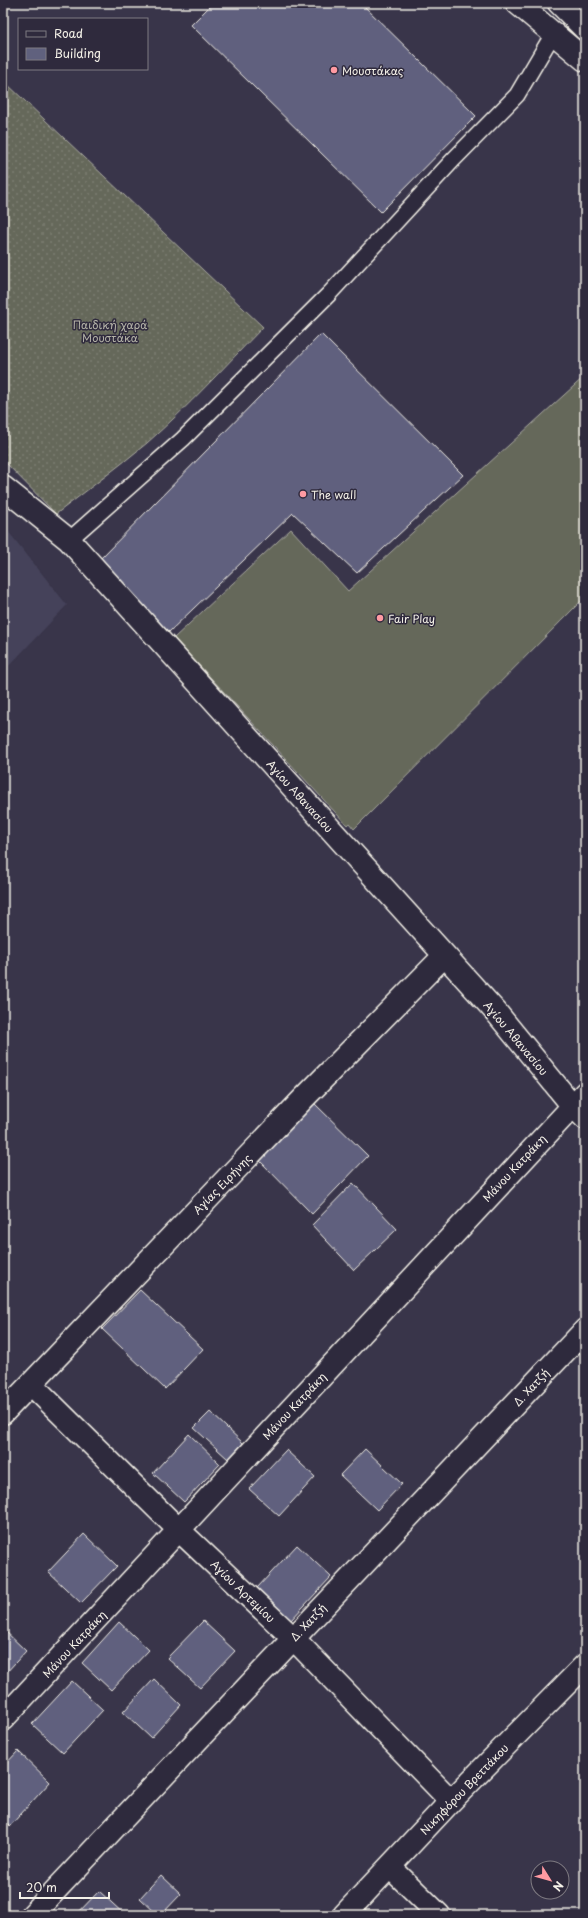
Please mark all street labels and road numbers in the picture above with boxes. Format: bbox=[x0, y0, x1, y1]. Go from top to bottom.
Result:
street label: Αγίου Αθανασίου bbox=[263, 756, 337, 836]
street label: Αγίου Αθανασίου bbox=[480, 997, 552, 1079]
street label: Μάνου Κατράκη bbox=[478, 1130, 550, 1206]
street label: Αγίας Ειρήνης bbox=[189, 1150, 255, 1218]
street label: Δ. Χατζή bbox=[509, 1364, 553, 1410]
street label: Μάνου Κατράκη bbox=[258, 1368, 330, 1444]
street label: Αγίου Αρτεμίου bbox=[207, 1556, 279, 1626]
street label: Δ. Χατζή bbox=[286, 1599, 330, 1645]
street label: Μάνου Κατράκη bbox=[38, 1606, 110, 1682]
street label: Νικηφόρου Βρεττάκου bbox=[416, 1740, 512, 1838]

